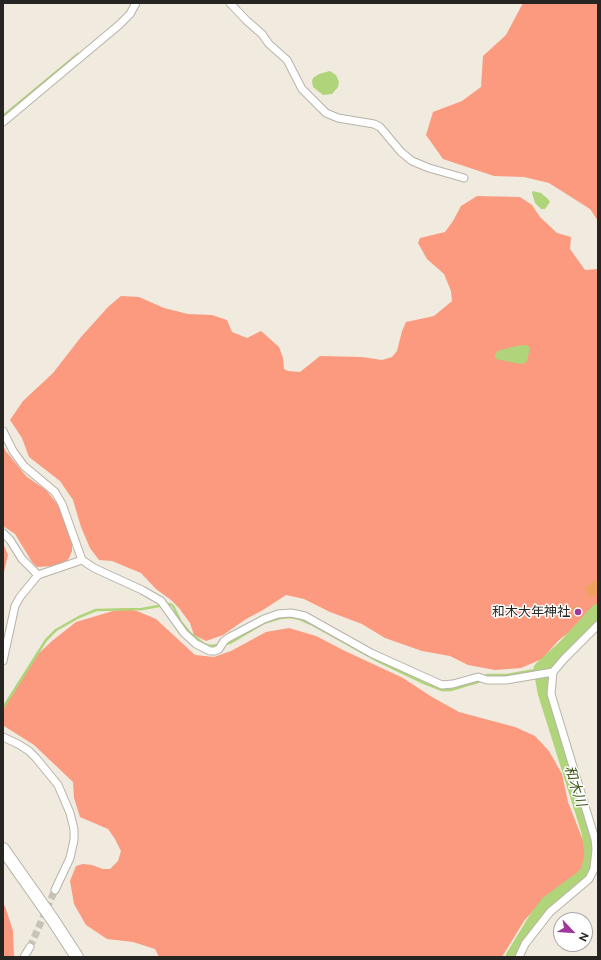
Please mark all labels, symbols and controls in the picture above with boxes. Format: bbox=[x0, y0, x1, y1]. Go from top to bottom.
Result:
place label: 和木大年神社 bbox=[492, 604, 570, 620]
marker: 和木大年神社 bbox=[573, 607, 583, 617]
water label: 和木川 bbox=[561, 763, 589, 809]
north arrow bbox=[553, 912, 593, 952]
text: N bbox=[576, 930, 591, 943]

